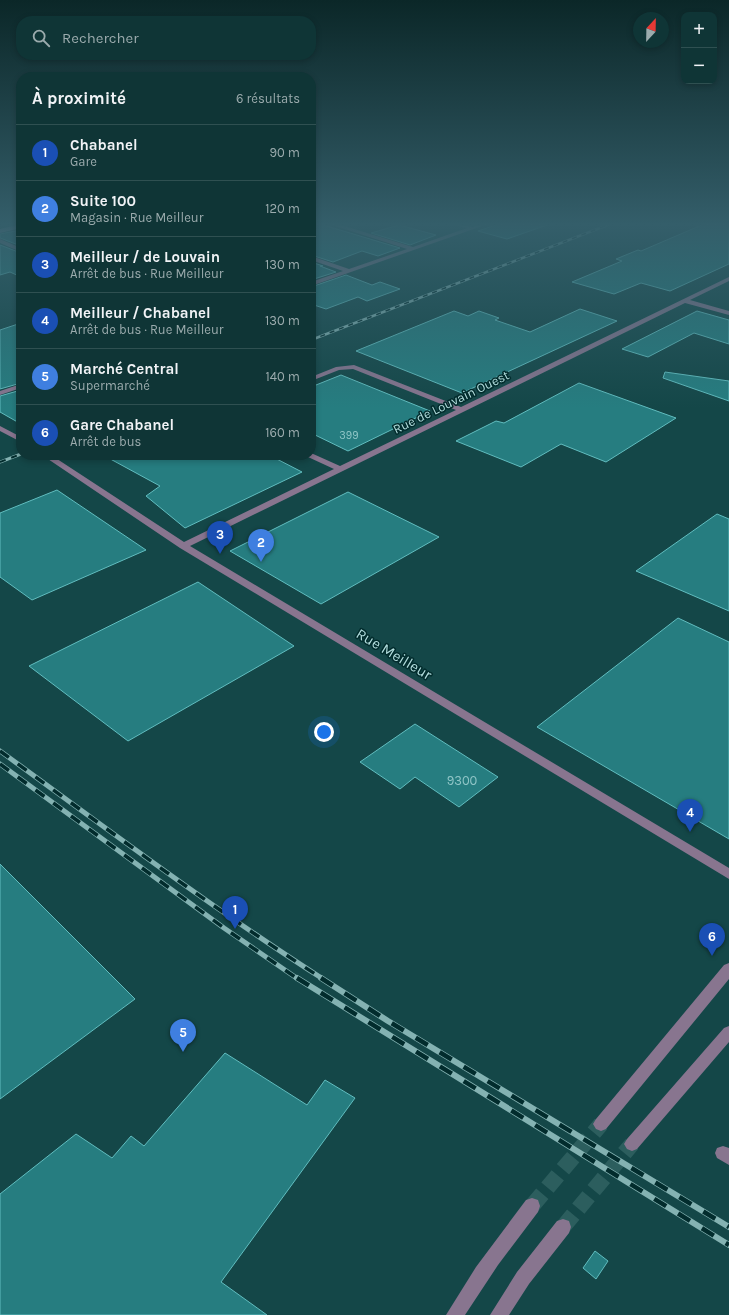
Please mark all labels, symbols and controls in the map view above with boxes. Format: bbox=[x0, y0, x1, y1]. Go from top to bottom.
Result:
north arrow bbox=[633, 12, 669, 48]
map controls bbox=[681, 12, 717, 84]
button: + bbox=[681, 12, 717, 48]
search box bbox=[16, 16, 316, 60]
icon: search bbox=[30, 27, 52, 49]
text: Rechercher bbox=[62, 29, 139, 47]
button: − bbox=[681, 48, 717, 84]
text: À proximité bbox=[32, 88, 126, 108]
text: 6 résultats bbox=[236, 91, 300, 106]
text: Chabanel bbox=[70, 136, 137, 154]
text: 1 bbox=[43, 145, 47, 160]
text: 90 m bbox=[269, 145, 300, 160]
text: Gare bbox=[70, 154, 97, 169]
text: Suite 100 bbox=[70, 192, 136, 210]
text: 2 bbox=[41, 201, 49, 216]
text: 120 m bbox=[265, 201, 300, 216]
text: Magasin · Rue Meilleur bbox=[70, 210, 203, 225]
text: Meilleur / de Louvain bbox=[70, 248, 220, 266]
text: 3 bbox=[41, 257, 49, 272]
text: 130 m bbox=[265, 257, 300, 272]
text: Arrêt de bus · Rue Meilleur bbox=[70, 266, 224, 281]
text: Meilleur / Chabanel bbox=[70, 304, 211, 322]
text: 4 bbox=[41, 313, 49, 328]
text: 130 m bbox=[265, 313, 300, 328]
text: Arrêt de bus · Rue Meilleur bbox=[70, 322, 224, 337]
text: Marché Central bbox=[70, 360, 179, 378]
street label: Rue de Louvain Ouest bbox=[391, 367, 512, 437]
text: 5 bbox=[41, 369, 49, 384]
text: 140 m bbox=[265, 369, 300, 384]
text: Supermarché bbox=[70, 378, 150, 393]
text: Gare Chabanel bbox=[70, 416, 174, 434]
text: 6 bbox=[41, 425, 49, 440]
text: 160 m bbox=[265, 425, 300, 440]
house number: 399 bbox=[339, 429, 359, 442]
text: Arrêt de bus bbox=[70, 434, 141, 449]
pin: 3 bbox=[207, 521, 233, 554]
pin: 2 bbox=[248, 529, 274, 562]
street label: Rue Meilleur bbox=[353, 624, 436, 684]
your location bbox=[314, 722, 334, 742]
house number: 9300 bbox=[447, 773, 478, 788]
pin: 4 bbox=[677, 799, 703, 832]
pin: 1 bbox=[222, 896, 248, 929]
pin: 6 bbox=[699, 923, 725, 956]
pin: 5 bbox=[170, 1019, 196, 1052]

